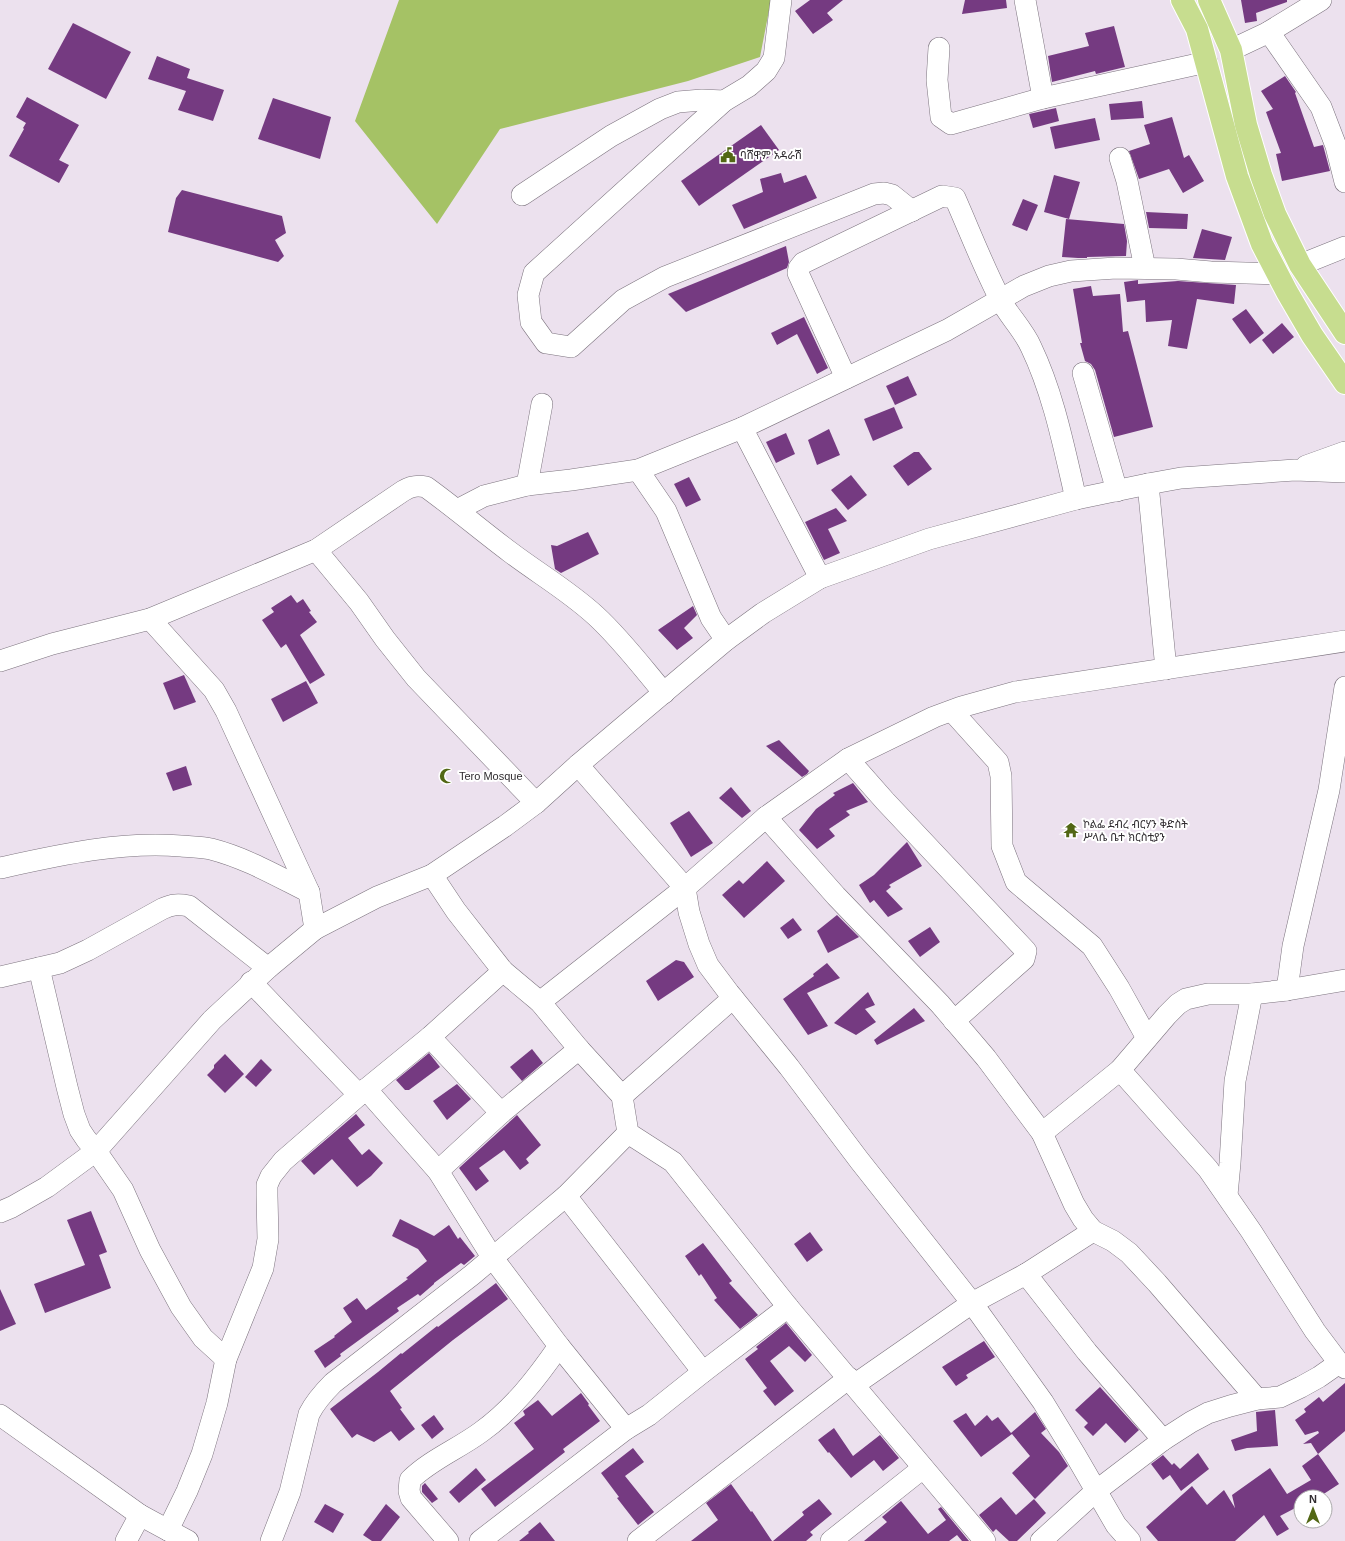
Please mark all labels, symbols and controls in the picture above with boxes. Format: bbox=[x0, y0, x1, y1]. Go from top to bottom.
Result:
public building icon: ባሸዋም አዳራሽ bbox=[719, 146, 737, 164]
place label: ባሸዋም አዳራሽ bbox=[740, 149, 802, 161]
mosque icon: Tero Mosque bbox=[438, 767, 456, 785]
place label: Tero Mosque bbox=[459, 770, 523, 782]
place label: ኮልፌ ደብረ ብርሃን ቅድስት ሥላሴ ቤተ ክርስቲያን bbox=[1083, 818, 1188, 843]
temple icon: ኮልፌ ደብረ ብርሃን ቅድስት ሥላሴ ቤተ ክርስቲያን bbox=[1062, 821, 1080, 839]
north arrow bbox=[1293, 1489, 1333, 1529]
text: N bbox=[1309, 1493, 1317, 1505]

